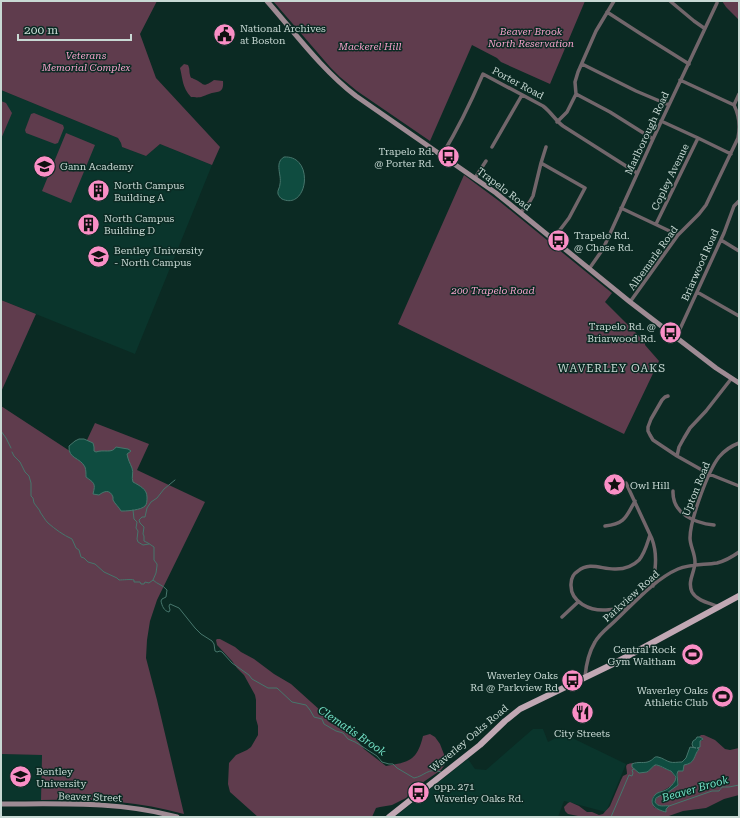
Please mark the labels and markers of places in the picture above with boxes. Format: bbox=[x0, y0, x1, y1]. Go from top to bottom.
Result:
public building icon: National Archives at Boston bbox=[211, 21, 237, 47]
place label: National Archives at Boston bbox=[240, 23, 326, 46]
bus stop icon: Trapelo Rd. @ Porter Rd. bbox=[436, 144, 462, 170]
place label: Trapelo Rd. @ Porter Rd. bbox=[374, 146, 434, 169]
school or university icon: Gann Academy bbox=[32, 153, 58, 179]
place label: Gann Academy bbox=[60, 161, 134, 172]
building icon: North Campus Building A bbox=[86, 178, 112, 204]
place label: North Campus Building A bbox=[114, 180, 185, 203]
building icon: North Campus Building D bbox=[76, 211, 102, 237]
place label: North Campus Building D bbox=[104, 213, 175, 236]
bus stop icon: Trapelo Rd. @ Chase Rd. bbox=[546, 228, 572, 254]
place label: Trapelo Rd. @ Chase Rd. bbox=[574, 230, 633, 253]
school or university icon: Bentley University - North Campus bbox=[86, 243, 112, 269]
place label: Bentley University - North Campus bbox=[114, 245, 204, 268]
bus stop icon: Trapelo Rd. @ Briarwood Rd. bbox=[658, 319, 684, 345]
place label: Trapelo Rd. @ Briarwood Rd. bbox=[587, 321, 656, 344]
place icon: Owl Hill bbox=[602, 472, 628, 498]
place label: Owl Hill bbox=[630, 480, 670, 491]
sports icon: Central Rock Gym Waltham bbox=[679, 642, 705, 668]
place label: Central Rock Gym Waltham bbox=[608, 644, 677, 667]
bus stop icon: Waverley Oaks Rd @ Parkview Rd bbox=[560, 668, 586, 694]
place label: Waverley Oaks Rd @ Parkview Rd bbox=[470, 670, 559, 693]
sports icon: Waverley Oaks Athletic Club bbox=[710, 683, 736, 709]
place label: Waverley Oaks Athletic Club bbox=[637, 685, 708, 708]
restaurant icon: City Streets bbox=[569, 700, 595, 726]
place label: City Streets bbox=[554, 728, 610, 739]
school or university icon: Bentley University bbox=[8, 764, 34, 790]
place label: Bentley University bbox=[36, 766, 86, 789]
bus stop icon: opp. 271 Waverley Oaks Rd. bbox=[405, 779, 431, 805]
place label: opp. 271 Waverley Oaks Rd. bbox=[434, 781, 524, 804]

